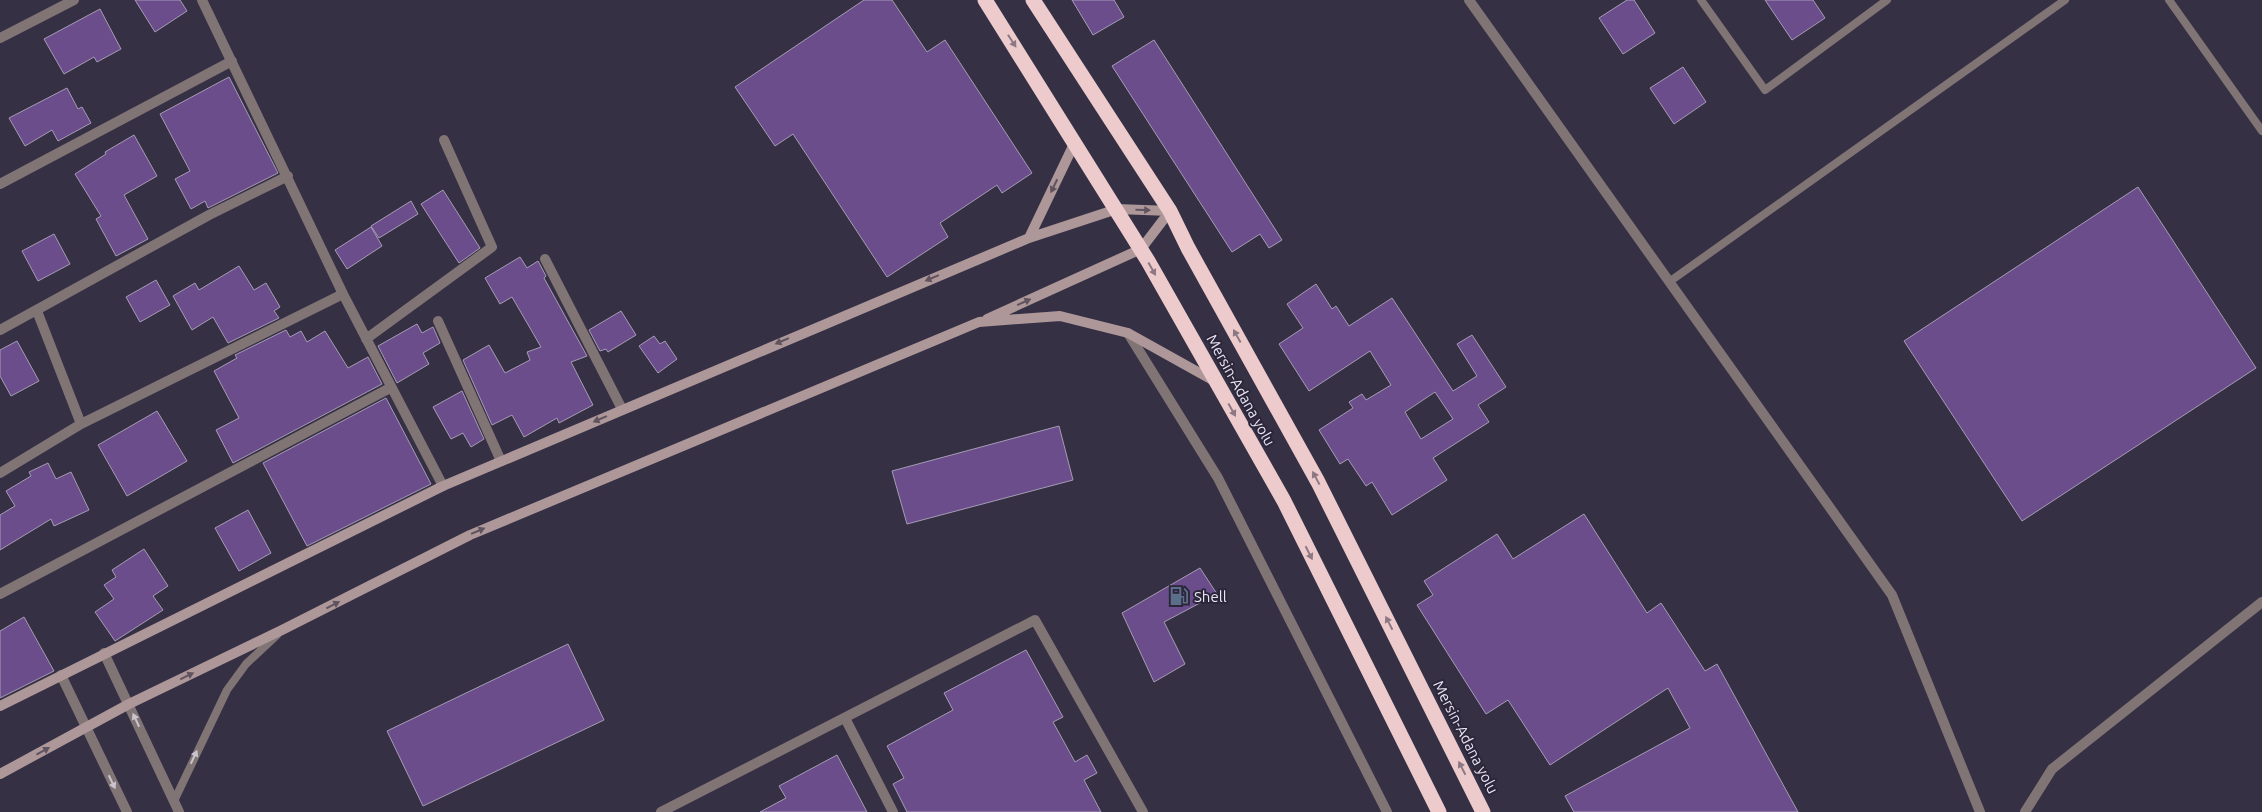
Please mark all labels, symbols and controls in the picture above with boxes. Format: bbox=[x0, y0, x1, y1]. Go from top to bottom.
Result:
one-way arrow bbox=[1007, 34, 1017, 48]
one-way arrow bbox=[1050, 179, 1058, 193]
one-way arrow bbox=[1136, 207, 1152, 215]
one-way arrow bbox=[1148, 262, 1157, 275]
one-way arrow bbox=[925, 275, 939, 283]
one-way arrow bbox=[1017, 298, 1031, 306]
one-way arrow bbox=[1233, 329, 1241, 343]
street label: Mersin-Adana yolu bbox=[1203, 331, 1279, 449]
one-way arrow bbox=[774, 337, 789, 345]
one-way arrow bbox=[1228, 403, 1236, 418]
one-way arrow bbox=[593, 415, 607, 423]
one-way arrow bbox=[1312, 471, 1320, 485]
one-way arrow bbox=[471, 527, 485, 535]
one-way arrow bbox=[1305, 546, 1313, 560]
fuel station icon: Shell bbox=[1168, 585, 1190, 607]
place label: Shell bbox=[1194, 588, 1227, 605]
one-way arrow bbox=[326, 601, 340, 609]
one-way arrow bbox=[1385, 616, 1393, 630]
one-way arrow bbox=[180, 672, 194, 680]
street label: Mersin-Adana yolu bbox=[1430, 678, 1502, 796]
one-way arrow bbox=[132, 713, 140, 727]
one-way arrow bbox=[36, 746, 49, 755]
one-way arrow bbox=[190, 750, 198, 764]
one-way arrow bbox=[1458, 761, 1466, 776]
one-way arrow bbox=[109, 775, 117, 789]

